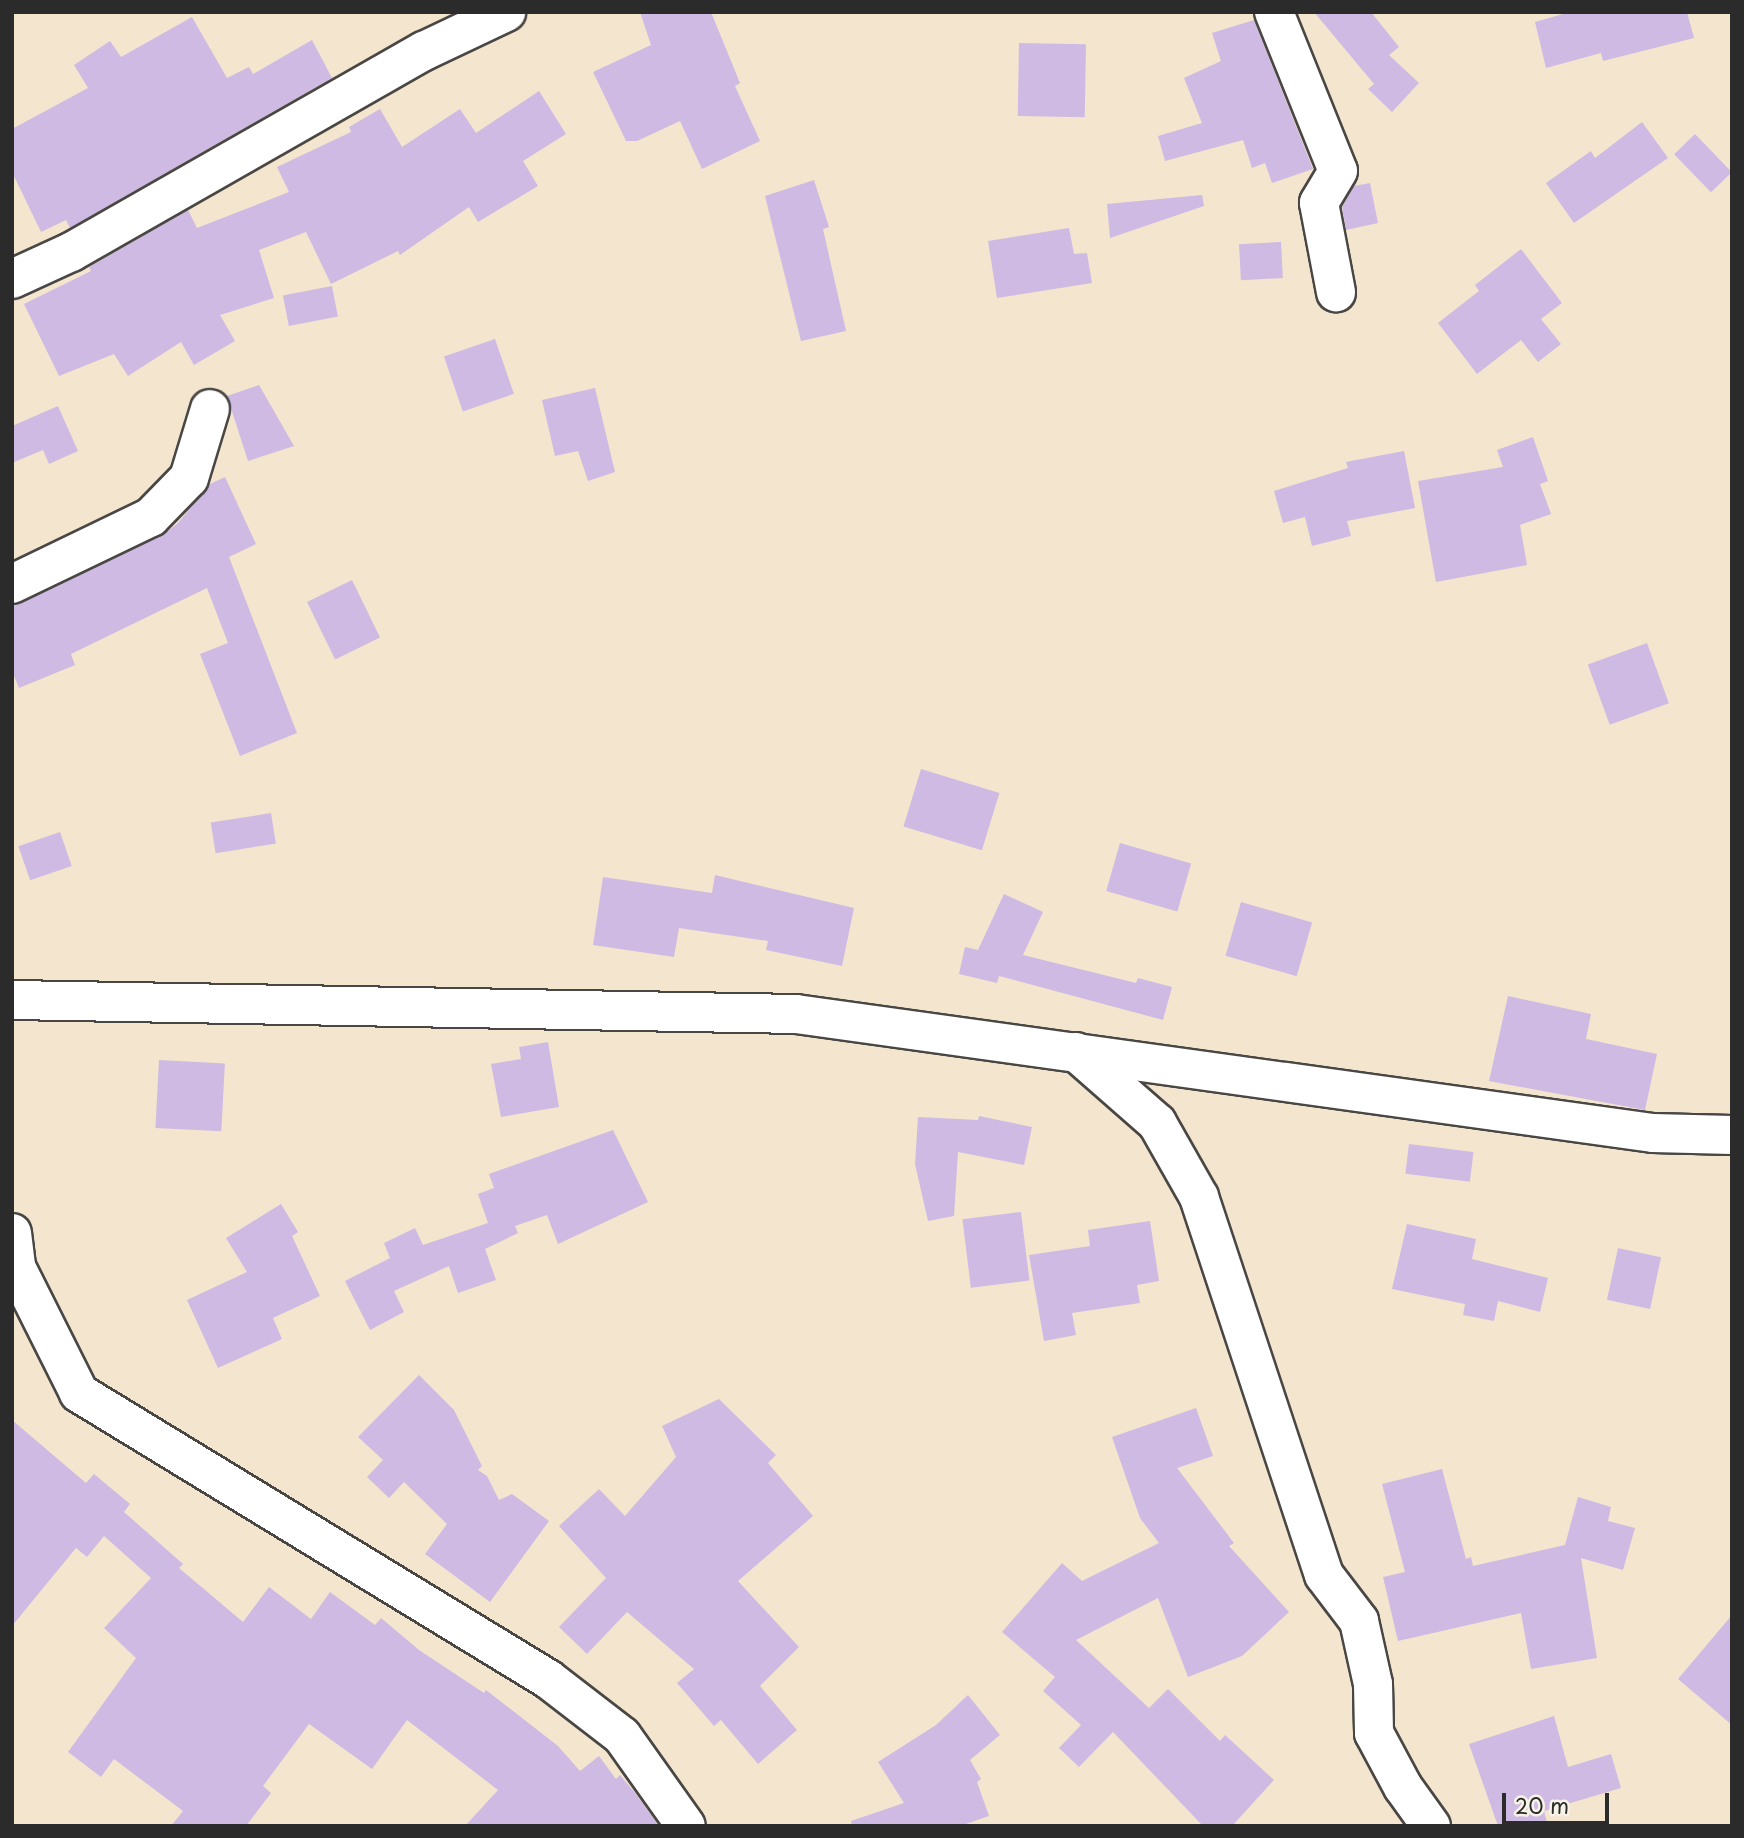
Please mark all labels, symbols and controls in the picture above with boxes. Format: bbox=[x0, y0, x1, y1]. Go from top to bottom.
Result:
scale bar bbox=[1506, 1778, 1613, 1822]
text: 20 m bbox=[1515, 1789, 1569, 1821]

